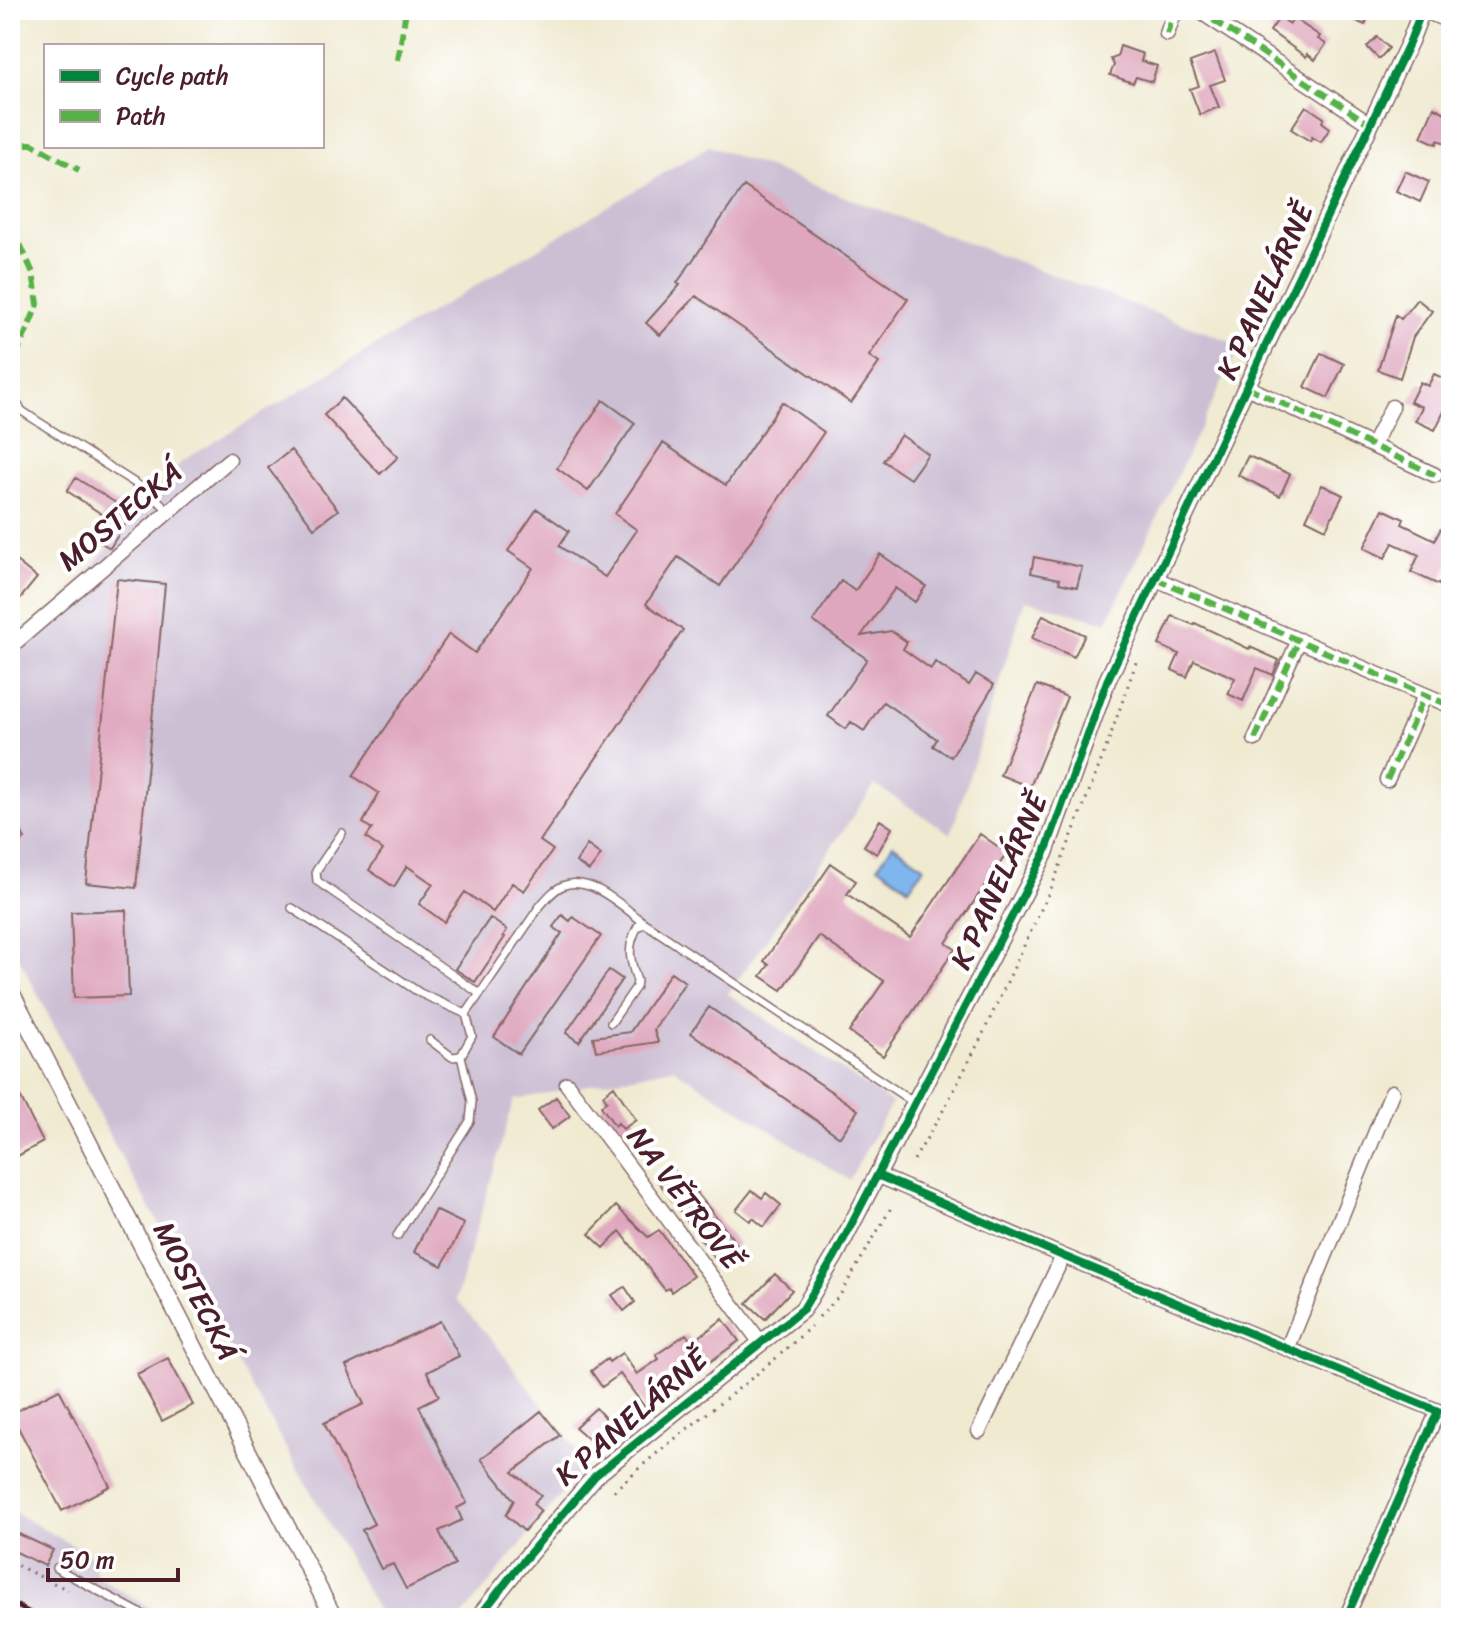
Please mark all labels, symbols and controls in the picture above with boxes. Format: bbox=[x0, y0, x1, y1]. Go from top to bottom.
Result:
legend bbox=[44, 44, 324, 148]
text: Cycle path bbox=[116, 55, 229, 97]
text: Path bbox=[116, 95, 166, 137]
street label: K PANELÁRNĚ bbox=[1200, 191, 1331, 389]
street label: MOSTECKÁ bbox=[45, 445, 198, 585]
street label: K PANELÁRNĚ bbox=[934, 781, 1065, 979]
street label: NA VĚTROVĚ bbox=[612, 1114, 759, 1284]
street label: MOSTECKÁ bbox=[138, 1211, 256, 1373]
street label: K PANELÁRNĚ bbox=[541, 1333, 722, 1500]
scale bar bbox=[48, 1532, 178, 1582]
text: 50 m bbox=[60, 1539, 115, 1581]

